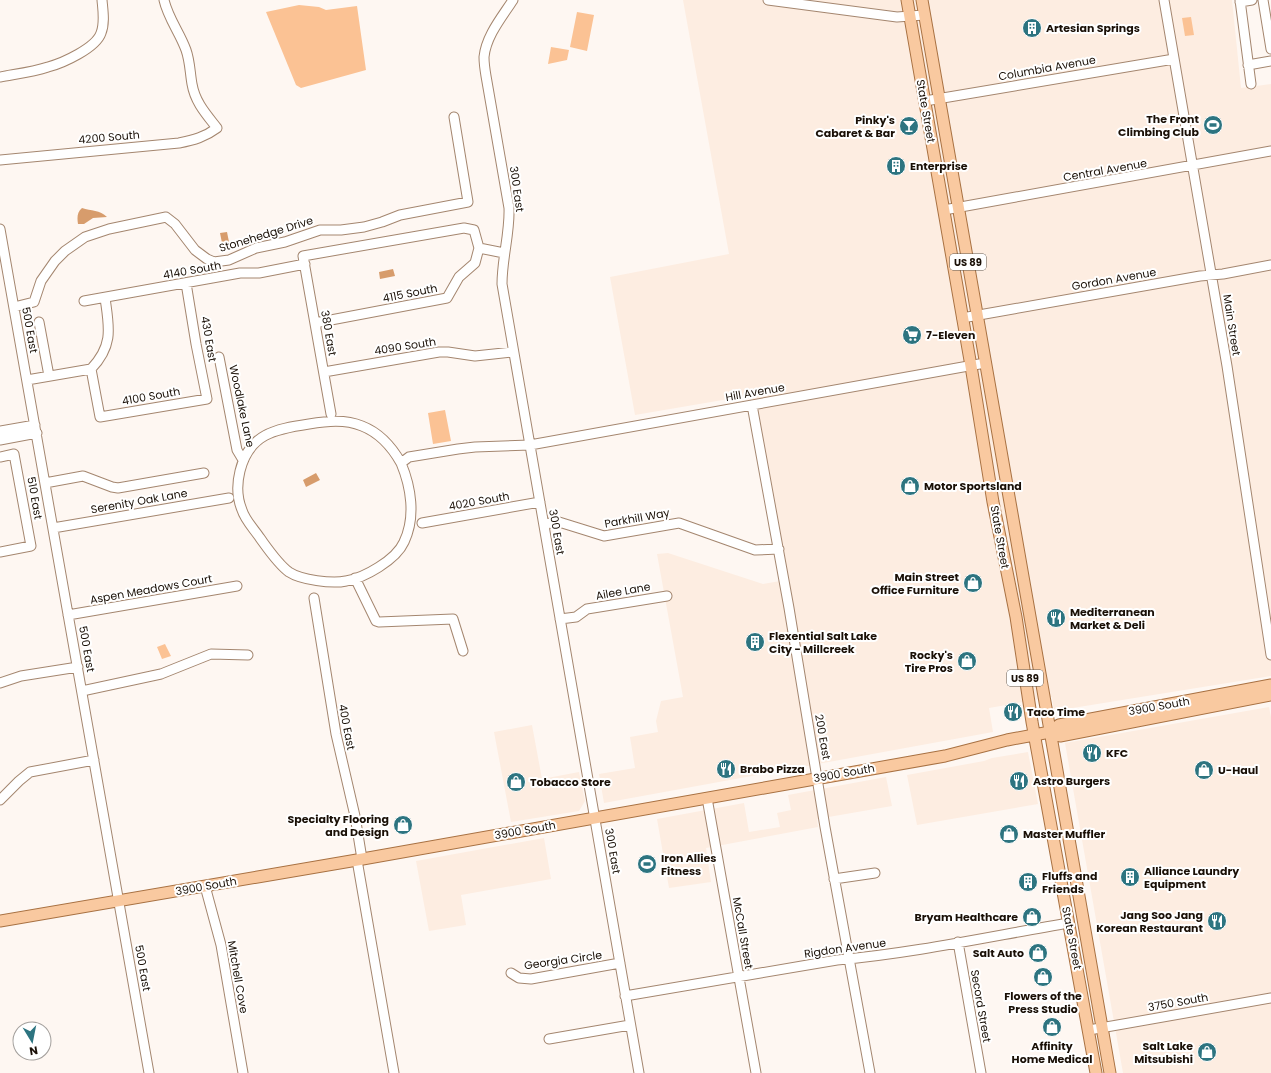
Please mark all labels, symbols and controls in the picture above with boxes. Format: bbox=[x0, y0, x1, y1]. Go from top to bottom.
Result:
building icon: Artesian Springs bbox=[1021, 17, 1043, 39]
place label: Artesian Springs bbox=[1046, 20, 1140, 36]
street label: Columbia Avenue bbox=[997, 52, 1097, 84]
street label: State Street bbox=[913, 78, 939, 144]
place label: The Front Climbing Club bbox=[1118, 111, 1200, 140]
place label: Pinky's Cabaret & Bar bbox=[815, 112, 895, 141]
sports icon: The Front Climbing Club bbox=[1202, 114, 1224, 136]
bar icon: Pinky's Cabaret & Bar bbox=[898, 115, 920, 137]
street label: 4200 South bbox=[78, 126, 140, 148]
building icon: Enterprise bbox=[885, 155, 907, 177]
street label: Central Avenue bbox=[1062, 155, 1148, 185]
place label: Enterprise bbox=[910, 158, 968, 174]
street label: 300 East bbox=[506, 165, 528, 213]
street label: Stonehedge Drive bbox=[217, 212, 315, 256]
road number: US 89 bbox=[950, 254, 986, 270]
street label: 4140 South bbox=[162, 257, 222, 283]
street label: Gordon Avenue bbox=[1071, 264, 1158, 294]
street label: 4115 South bbox=[381, 280, 439, 306]
street label: Main Street bbox=[1219, 293, 1245, 357]
street label: 500 East bbox=[18, 306, 42, 354]
street label: 380 East bbox=[317, 309, 341, 357]
street label: 430 East bbox=[197, 315, 221, 363]
supermarket icon: 7-Eleven bbox=[901, 324, 923, 346]
place label: 7-Eleven bbox=[926, 327, 975, 343]
street label: 4090 South bbox=[373, 333, 437, 359]
street label: Woodlake Lane bbox=[225, 363, 259, 449]
street label: Hill Avenue bbox=[724, 379, 786, 405]
street label: 4100 South bbox=[121, 383, 181, 409]
street label: 510 East bbox=[23, 475, 47, 521]
shop icon: Motor Sportsland bbox=[899, 475, 921, 497]
place label: Motor Sportsland bbox=[924, 478, 1022, 494]
street label: Serenity Oak Lane bbox=[89, 485, 189, 517]
street label: 4020 South bbox=[447, 488, 511, 514]
street label: Parkhill Way bbox=[603, 504, 672, 532]
street label: State Street bbox=[987, 504, 1013, 570]
street label: 300 East bbox=[545, 508, 569, 556]
place label: Main Street Office Furniture bbox=[871, 569, 960, 598]
street label: Aspen Meadows Court bbox=[89, 570, 213, 608]
shop icon: Main Street Office Furniture bbox=[962, 572, 984, 594]
street label: Ailee Lane bbox=[594, 578, 652, 604]
place label: Mediterranean Market & Deli bbox=[1070, 604, 1155, 633]
restaurant icon: Mediterranean Market & Deli bbox=[1045, 607, 1067, 629]
street label: 500 East bbox=[75, 625, 99, 673]
place label: Flexential Salt Lake City - Millcreek bbox=[769, 628, 877, 657]
building icon: Flexential Salt Lake City - Millcreek bbox=[744, 631, 766, 653]
place label: Rocky's Tire Pros bbox=[905, 647, 953, 676]
shop icon: Rocky's Tire Pros bbox=[956, 650, 978, 672]
road number: US 89 bbox=[1007, 670, 1043, 686]
street label: 3900 South bbox=[1127, 693, 1191, 719]
restaurant icon: Taco Time bbox=[1002, 701, 1024, 723]
street label: 400 East bbox=[335, 703, 359, 751]
place label: Taco Time bbox=[1027, 704, 1085, 720]
street label: 200 East bbox=[811, 713, 835, 761]
restaurant icon: KFC bbox=[1081, 742, 1103, 764]
place label: KFC bbox=[1106, 745, 1128, 761]
restaurant icon: Brabo Pizza bbox=[715, 758, 737, 780]
shop icon: U-Haul bbox=[1193, 759, 1215, 781]
street label: 3900 South bbox=[812, 760, 876, 786]
place label: Brabo Pizza bbox=[740, 761, 805, 777]
place label: U-Haul bbox=[1218, 762, 1258, 778]
restaurant icon: Astro Burgers bbox=[1008, 770, 1030, 792]
shop icon: Tobacco Store bbox=[505, 771, 527, 793]
place label: Astro Burgers bbox=[1033, 773, 1110, 789]
place label: Tobacco Store bbox=[530, 774, 611, 790]
place label: Specialty Flooring and Design bbox=[288, 811, 389, 840]
shop icon: Specialty Flooring and Design bbox=[392, 814, 414, 836]
street label: 3900 South bbox=[493, 817, 557, 843]
shop icon: Master Muffler bbox=[998, 823, 1020, 845]
place label: Master Muffler bbox=[1023, 826, 1105, 842]
street label: 300 East bbox=[601, 827, 625, 875]
place label: Iron Allies Fitness bbox=[661, 850, 716, 879]
sports icon: Iron Allies Fitness bbox=[636, 853, 658, 875]
place label: Alliance Laundry Equipment bbox=[1144, 863, 1239, 892]
building icon: Alliance Laundry Equipment bbox=[1119, 866, 1141, 888]
place label: Fluffs and Friends bbox=[1042, 868, 1097, 897]
building icon: Fluffs and Friends bbox=[1017, 871, 1039, 893]
street label: 3900 South bbox=[174, 873, 238, 899]
street label: McCall Street bbox=[729, 896, 757, 970]
street label: State Street bbox=[1058, 905, 1086, 971]
shop icon: Bryam Healthcare bbox=[1021, 906, 1043, 928]
place label: Jang Soo Jang Korean Restaurant bbox=[1096, 907, 1204, 936]
place label: Bryam Healthcare bbox=[915, 909, 1018, 925]
restaurant icon: Jang Soo Jang Korean Restaurant bbox=[1206, 910, 1228, 932]
street label: Rigdon Avenue bbox=[803, 934, 887, 962]
street label: Mitchell Cove bbox=[224, 939, 252, 1015]
shop icon: Salt Auto bbox=[1027, 942, 1049, 964]
street label: 500 East bbox=[131, 944, 155, 992]
place label: Salt Auto bbox=[973, 945, 1024, 961]
street label: Georgia Circle bbox=[523, 947, 603, 973]
shop icon: Flowers of the Press Studio bbox=[1032, 966, 1054, 988]
street label: Secord Street bbox=[967, 968, 995, 1044]
place label: Flowers of the Press Studio bbox=[1004, 988, 1082, 1017]
street label: 3750 South bbox=[1147, 989, 1209, 1015]
shop icon: Affinity Home Medical bbox=[1041, 1016, 1063, 1038]
north arrow bbox=[12, 1021, 52, 1061]
place label: Affinity Home Medical bbox=[1012, 1038, 1092, 1067]
place label: Salt Lake Mitsubishi bbox=[1134, 1038, 1193, 1067]
shop icon: Salt Lake Mitsubishi bbox=[1196, 1041, 1218, 1063]
text: N bbox=[28, 1042, 39, 1059]

